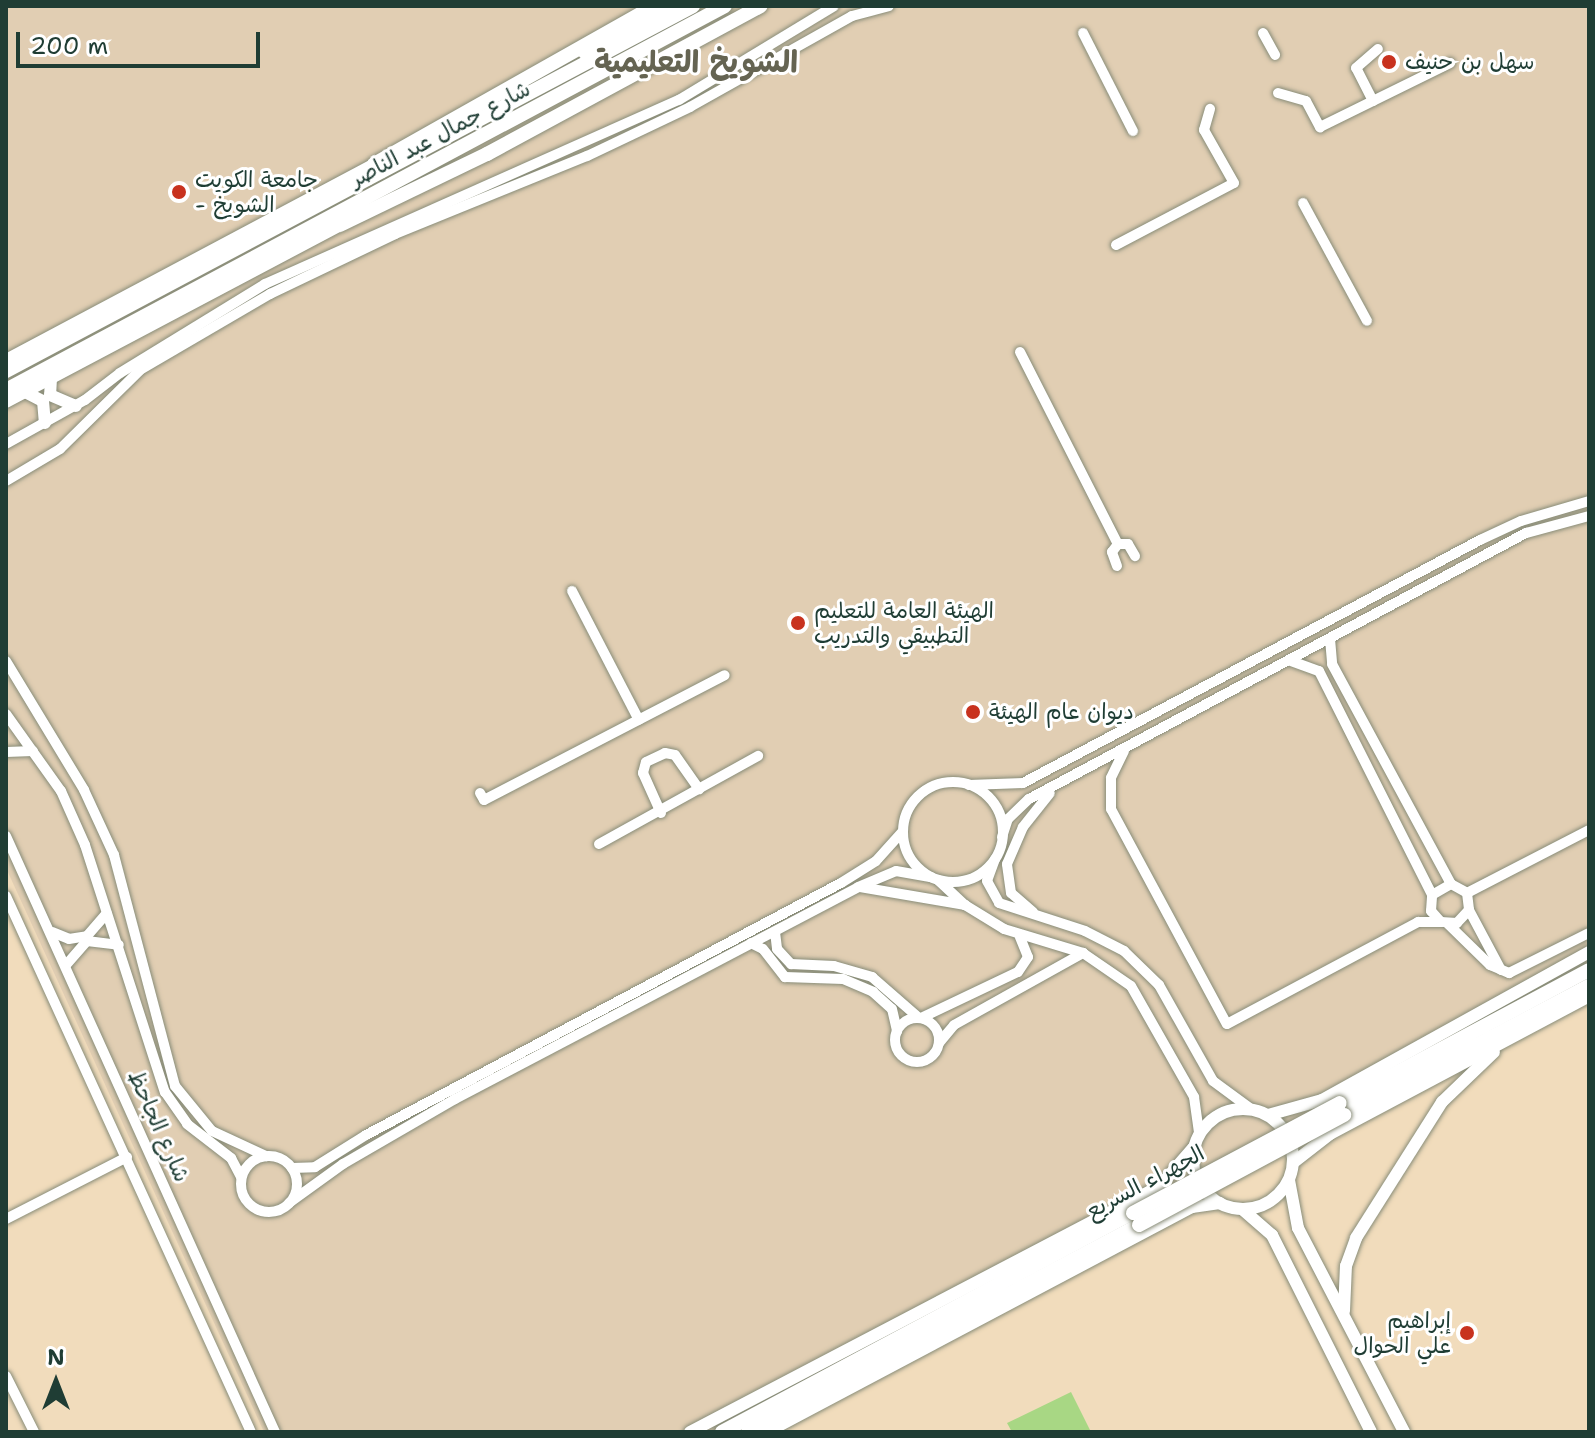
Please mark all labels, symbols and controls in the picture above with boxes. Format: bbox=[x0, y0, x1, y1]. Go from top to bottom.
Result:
scale bar bbox=[20, 16, 264, 66]
text: 200 m bbox=[30, 30, 108, 62]
district label: الشويخ التعليمية bbox=[594, 44, 798, 80]
place label: سهل بن حنيف bbox=[1405, 49, 1535, 75]
marker: سهل بن حنيف bbox=[1380, 53, 1398, 71]
street label: شارع جمال عبد الناصر bbox=[345, 75, 535, 193]
place label: جامعة الكويت - الشويخ bbox=[195, 166, 318, 218]
marker: جامعة الكويت - الشويخ bbox=[170, 183, 188, 201]
place label: الهيئة العامة للتعليم التطبيقي والتدريب bbox=[814, 597, 994, 648]
marker: الهيئة العامة للتعليم التطبيقي والتدريب bbox=[789, 614, 807, 632]
place label: ديوان عام الهيئة bbox=[989, 699, 1134, 725]
marker: ديوان عام الهيئة bbox=[964, 703, 982, 721]
street label: شارع الجاحظ bbox=[123, 1066, 195, 1186]
street label: الجهراء السريع bbox=[1081, 1140, 1209, 1224]
place label: إبراهيم علي الحوال bbox=[1353, 1307, 1451, 1358]
marker: إبراهيم علي الحوال bbox=[1458, 1324, 1476, 1342]
north arrow bbox=[16, 1342, 96, 1422]
text: N bbox=[47, 1343, 65, 1372]

